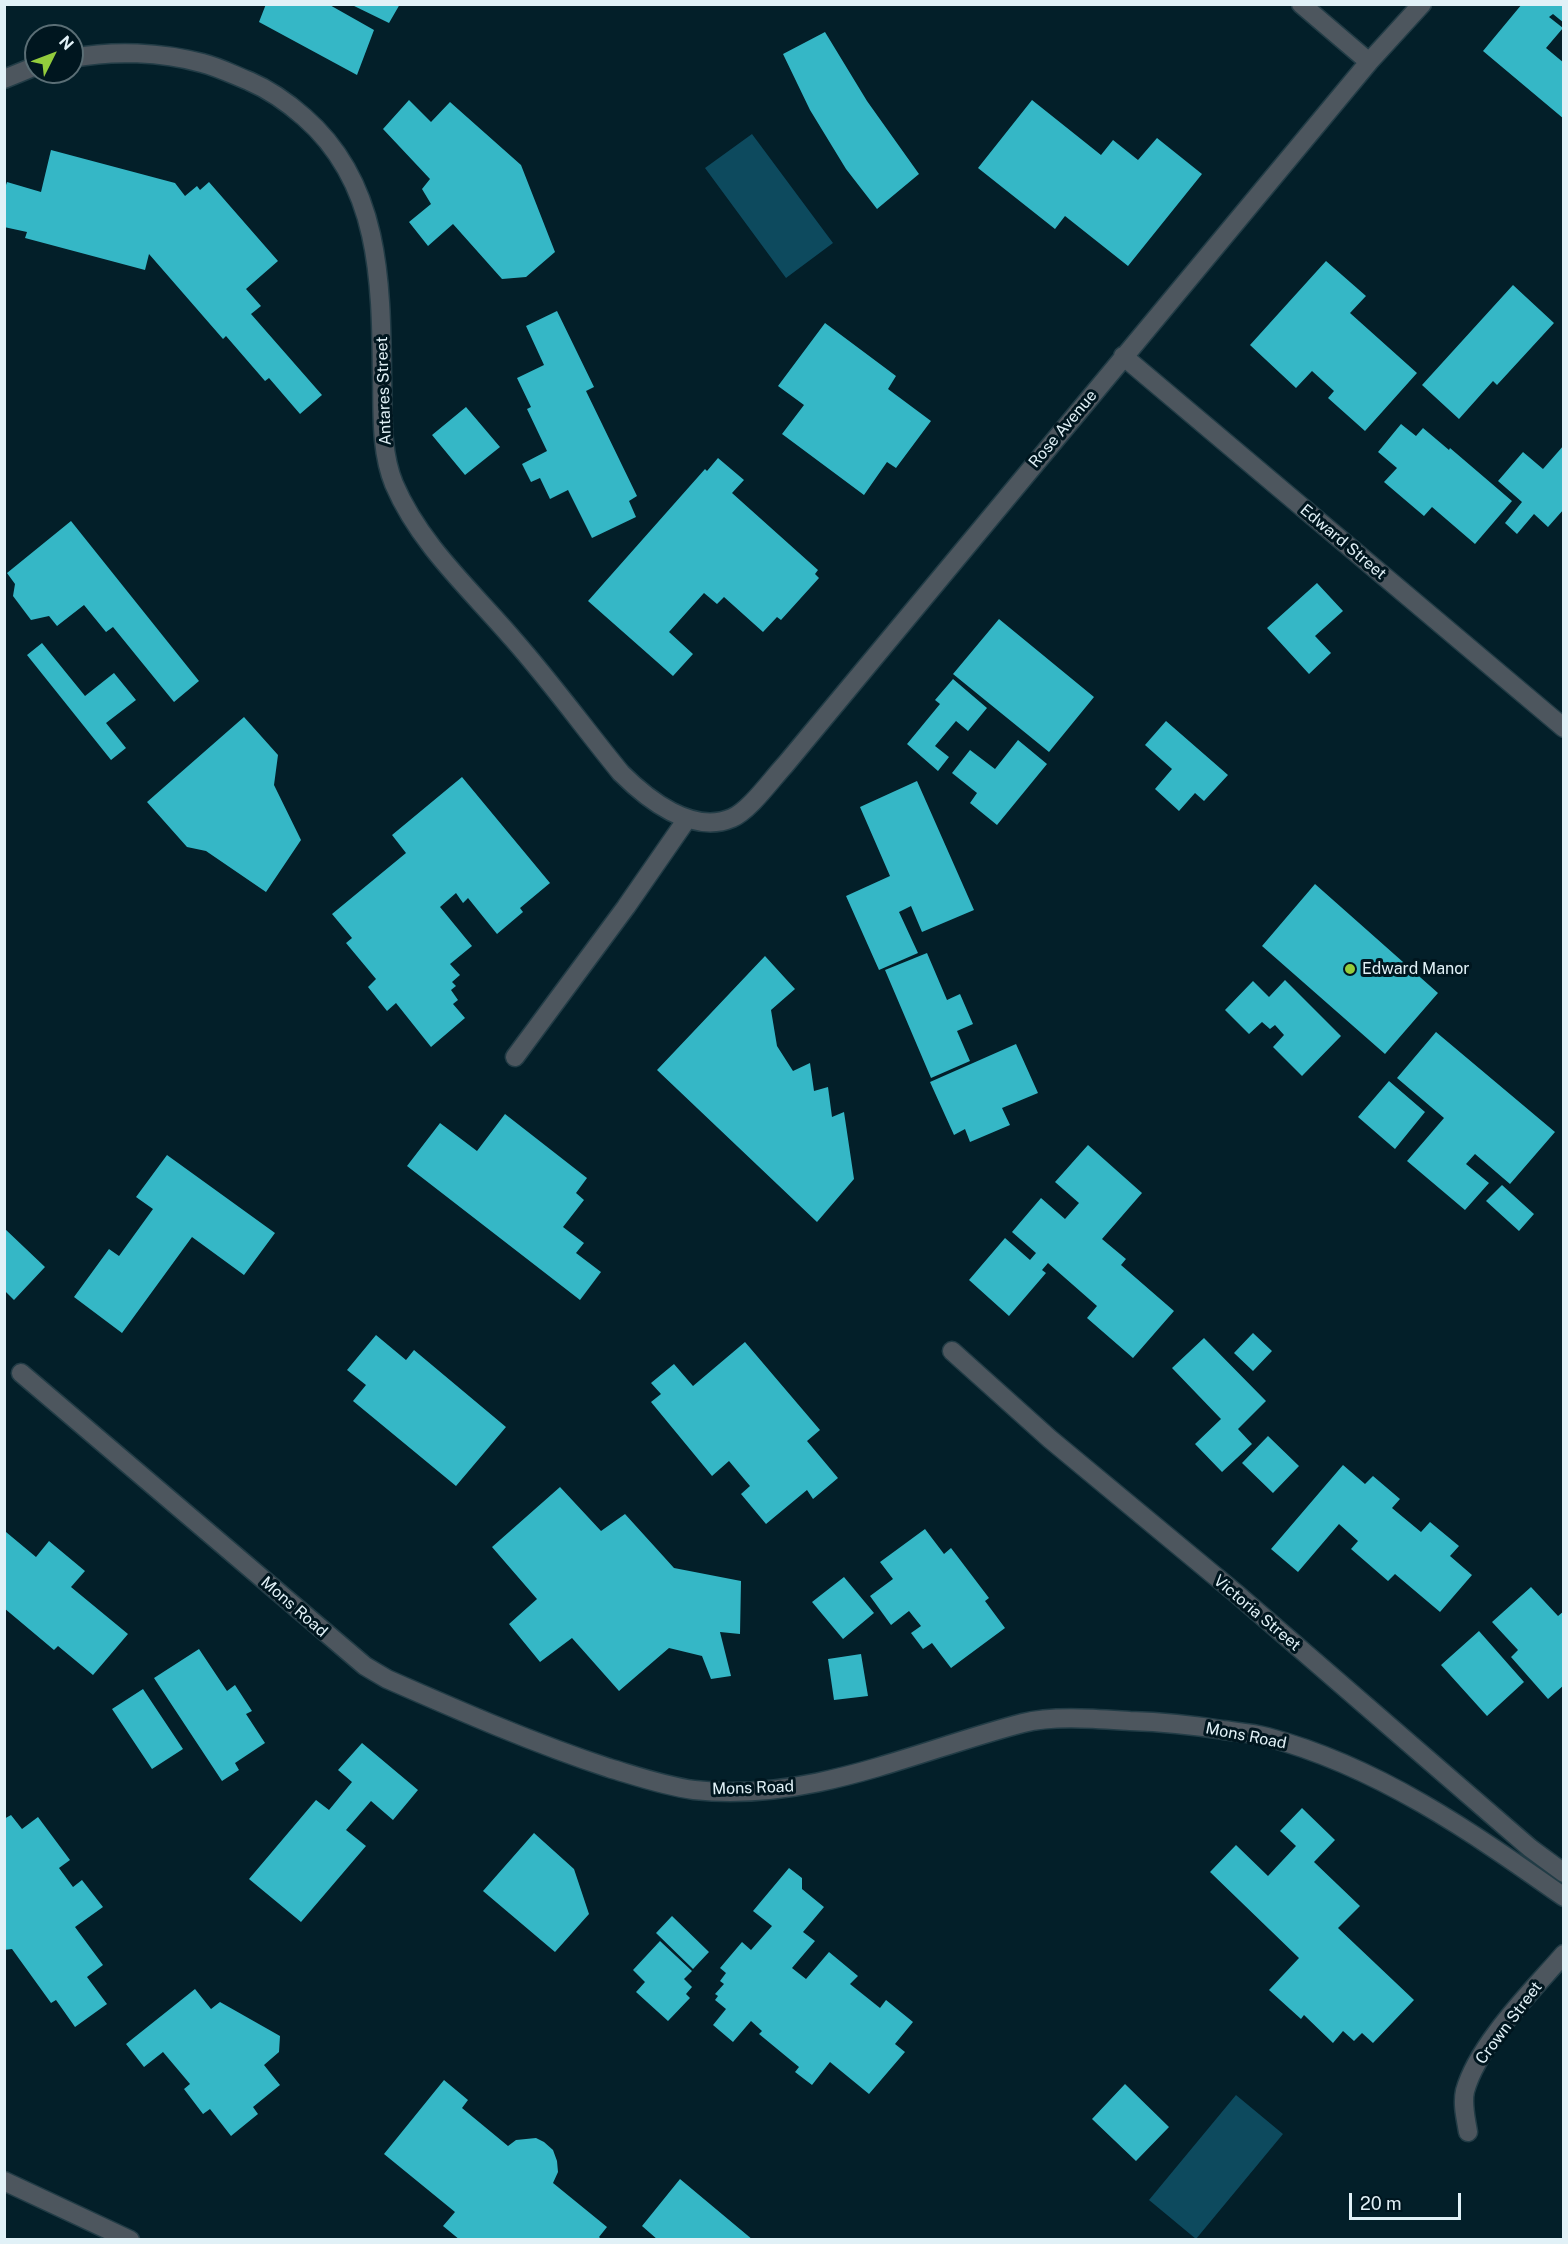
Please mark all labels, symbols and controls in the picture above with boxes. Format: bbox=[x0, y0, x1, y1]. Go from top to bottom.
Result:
north arrow bbox=[24, 24, 84, 84]
text: N bbox=[55, 32, 78, 54]
street label: Antares Street bbox=[373, 336, 395, 446]
street label: Rose Avenue bbox=[1025, 386, 1101, 472]
street label: Edward Street bbox=[1296, 500, 1390, 584]
place label: Edward Manor bbox=[1362, 959, 1470, 979]
marker: Edward Manor bbox=[1343, 962, 1357, 976]
street label: Victoria Street bbox=[1210, 1571, 1304, 1655]
street label: Mons Road bbox=[257, 1573, 331, 1641]
street label: Mons Road bbox=[1204, 1719, 1288, 1753]
street label: Mons Road bbox=[712, 1777, 794, 1799]
street label: Crown Street bbox=[1472, 1978, 1546, 2068]
scale bar bbox=[1352, 2181, 1464, 2219]
text: 20 m bbox=[1360, 2193, 1402, 2214]

